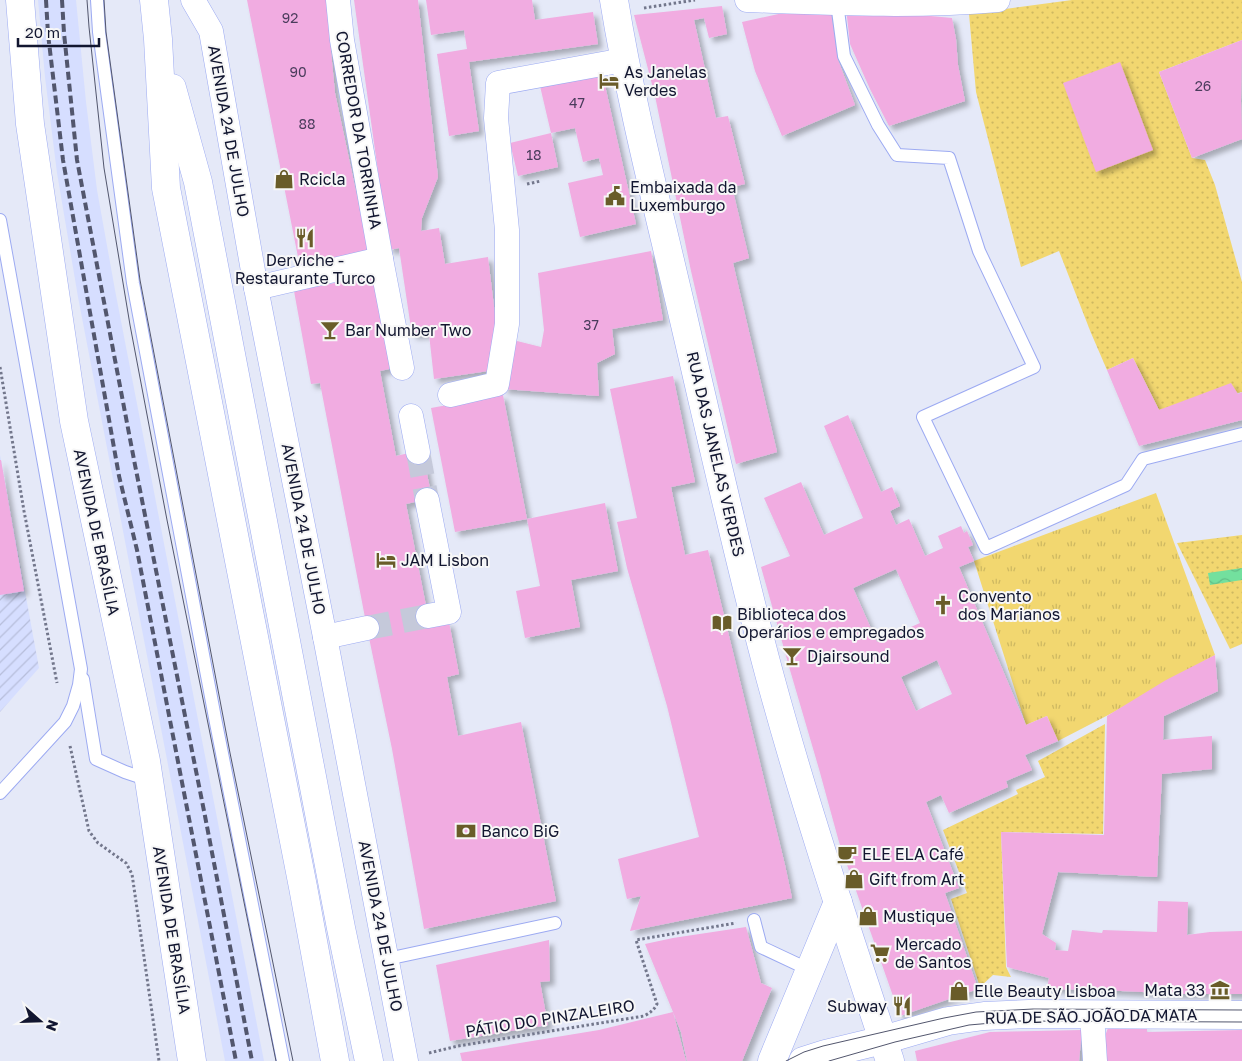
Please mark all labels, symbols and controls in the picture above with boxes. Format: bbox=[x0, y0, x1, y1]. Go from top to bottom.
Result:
house number: 92 bbox=[282, 9, 298, 26]
scale bar bbox=[18, 15, 99, 47]
text: 20 m bbox=[25, 23, 60, 41]
street label: CORREDOR DA TORRINHA bbox=[332, 29, 386, 231]
street label: AVENIDA 24 DE JULHO bbox=[204, 43, 254, 219]
place label: As Janelas Verdes bbox=[624, 62, 707, 100]
house number: 90 bbox=[289, 63, 307, 80]
hotel icon: As Janelas Verdes bbox=[598, 70, 620, 92]
house number: 26 bbox=[1195, 77, 1211, 94]
house number: 47 bbox=[569, 94, 585, 111]
house number: 88 bbox=[298, 115, 316, 132]
house number: 18 bbox=[526, 146, 542, 163]
shop icon: Rcicla bbox=[273, 168, 295, 190]
place label: Rcicla bbox=[299, 169, 346, 189]
place label: Embaixada da Luxemburgo bbox=[630, 177, 737, 215]
public building icon: Embaixada da Luxemburgo bbox=[604, 185, 626, 207]
restaurant icon: Derviche - Restaurante Turco bbox=[294, 227, 316, 249]
place label: Derviche - Restaurante Turco bbox=[235, 250, 375, 288]
house number: 37 bbox=[583, 316, 599, 333]
bar icon: Bar Number Two bbox=[319, 319, 341, 341]
place label: Bar Number Two bbox=[345, 320, 471, 340]
street label: RUA DAS JANELAS VERDES bbox=[683, 349, 749, 559]
street label: AVENIDA 24 DE JULHO bbox=[278, 442, 330, 616]
street label: AVENIDA DE BRASÍLIA bbox=[70, 447, 124, 617]
hotel icon: JAM Lisbon bbox=[375, 549, 397, 571]
place label: JAM Lisbon bbox=[401, 550, 489, 570]
place label: Convento dos Marianos bbox=[958, 586, 1060, 624]
church icon: Convento dos Marianos bbox=[932, 594, 954, 616]
place label: Biblioteca dos Operários e empregados bbox=[737, 604, 924, 642]
library icon: Biblioteca dos Operários e empregados bbox=[711, 612, 733, 634]
bar icon: Djairsound bbox=[781, 645, 803, 667]
place label: Djairsound bbox=[807, 646, 890, 666]
bank icon: Banco BiG bbox=[455, 820, 477, 842]
place label: Banco BiG bbox=[481, 821, 559, 841]
street label: AVENIDA 24 DE JULHO bbox=[355, 839, 407, 1013]
cafe icon: ELE ELA Café bbox=[836, 843, 858, 865]
place label: ELE ELA Café bbox=[862, 844, 964, 864]
street label: AVENIDA DE BRASÍLIA bbox=[149, 845, 195, 1016]
shop icon: Gift from Art bbox=[843, 868, 865, 890]
place label: Gift from Art bbox=[869, 869, 964, 889]
shop icon: Mustique bbox=[857, 905, 879, 927]
place label: Mustique bbox=[883, 906, 954, 926]
place label: Mercado de Santos bbox=[895, 934, 972, 972]
supermarket icon: Mercado de Santos bbox=[869, 942, 891, 964]
museum icon: Mata 33 bbox=[1209, 979, 1231, 1001]
shop icon: Elle Beauty Lisboa bbox=[948, 980, 970, 1002]
place label: Mata 33 bbox=[1144, 980, 1205, 1000]
place label: Elle Beauty Lisboa bbox=[974, 981, 1116, 1001]
street label: PÁTIO DO PINZALEIRO bbox=[464, 995, 636, 1041]
restaurant icon: Subway bbox=[891, 995, 913, 1017]
north arrow bbox=[15, 996, 65, 1046]
place label: Subway bbox=[827, 996, 887, 1016]
street label: RUA DE SÃO JOÃO DA MATA bbox=[984, 1004, 1198, 1028]
text: N bbox=[43, 1018, 62, 1034]

